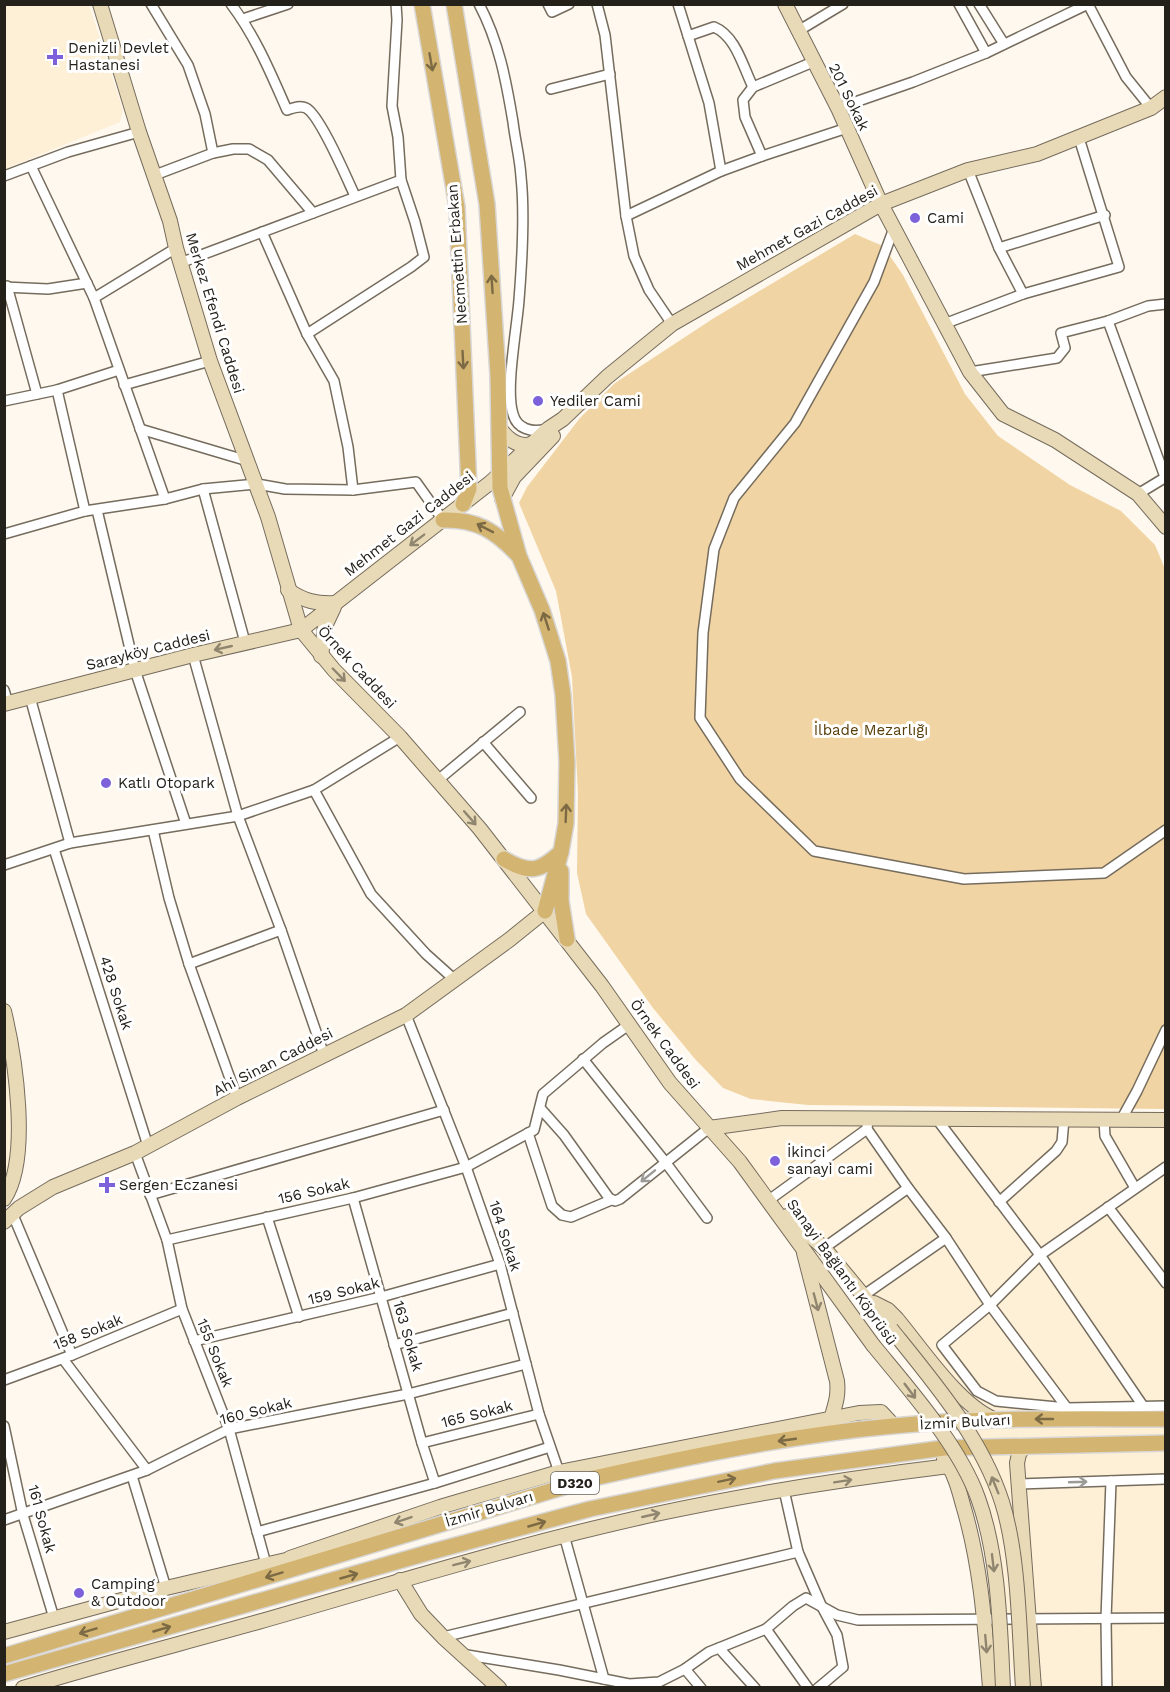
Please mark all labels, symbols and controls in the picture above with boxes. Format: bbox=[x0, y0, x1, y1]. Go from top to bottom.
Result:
place label: Denizli Devlet Hastanesi bbox=[68, 39, 170, 74]
marker: Denizli Devlet Hastanesi bbox=[46, 48, 64, 66]
one-way arrow bbox=[426, 52, 437, 71]
street label: 201 Sokak bbox=[825, 60, 873, 134]
street label: Mehmet Gazi Caddesi bbox=[733, 181, 881, 275]
street label: Necmettin Erbakan bbox=[443, 183, 471, 325]
place label: Cami bbox=[927, 209, 964, 227]
marker: Cami bbox=[908, 211, 922, 225]
street label: Merkez Efendi Caddesi bbox=[182, 230, 248, 396]
one-way arrow bbox=[487, 275, 498, 295]
one-way arrow bbox=[458, 349, 469, 369]
place label: Yediler Cami bbox=[550, 392, 641, 410]
marker: Yediler Cami bbox=[531, 394, 545, 408]
street label: Mehmet Gazi Caddesi bbox=[341, 468, 477, 580]
one-way arrow bbox=[477, 522, 495, 533]
one-way arrow bbox=[409, 533, 425, 546]
one-way arrow bbox=[539, 612, 550, 631]
street label: Örnek Caddesi bbox=[314, 622, 400, 712]
street label: Sarayköy Caddesi bbox=[84, 626, 212, 674]
one-way arrow bbox=[214, 642, 233, 654]
one-way arrow bbox=[331, 667, 346, 682]
park label: İlbade Mezarlığı bbox=[814, 721, 928, 739]
place label: Katlı Otopark bbox=[118, 774, 215, 792]
marker: Katlı Otopark bbox=[99, 776, 113, 790]
one-way arrow bbox=[560, 804, 572, 824]
one-way arrow bbox=[464, 810, 477, 826]
street label: 428 Sokak bbox=[96, 954, 136, 1032]
street label: Örnek Caddesi bbox=[626, 996, 704, 1092]
street label: Ahi Sinan Caddesi bbox=[210, 1024, 336, 1100]
place label: İkinci sanayi cami bbox=[787, 1143, 873, 1178]
marker: İkinci sanayi cami bbox=[768, 1154, 782, 1168]
one-way arrow bbox=[641, 1170, 657, 1183]
street label: 156 Sokak bbox=[277, 1174, 352, 1208]
place label: Sergen Eczanesi bbox=[119, 1176, 238, 1194]
marker: Sergen Eczanesi bbox=[100, 1178, 114, 1192]
street label: Sanayi Bağlantı Köprüsü bbox=[783, 1195, 901, 1349]
street label: 164 Sokak bbox=[485, 1198, 525, 1274]
street label: 159 Sokak bbox=[306, 1273, 382, 1309]
one-way arrow bbox=[811, 1292, 823, 1311]
street label: 163 Sokak bbox=[389, 1299, 427, 1374]
street label: 158 Sokak bbox=[51, 1310, 126, 1354]
street label: 155 Sokak bbox=[193, 1316, 237, 1390]
one-way arrow bbox=[903, 1382, 916, 1398]
street label: 160 Sokak bbox=[218, 1393, 294, 1429]
street label: 165 Sokak bbox=[440, 1396, 515, 1432]
street label: İzmir Bulvarı bbox=[919, 1411, 1011, 1433]
one-way arrow bbox=[1035, 1413, 1055, 1425]
one-way arrow bbox=[778, 1435, 798, 1446]
road number: D320 bbox=[551, 1472, 599, 1494]
one-way arrow bbox=[717, 1474, 736, 1486]
one-way arrow bbox=[833, 1475, 852, 1486]
one-way arrow bbox=[989, 1476, 1000, 1495]
one-way arrow bbox=[1067, 1476, 1087, 1488]
street label: 161 Sokak bbox=[24, 1483, 60, 1556]
street label: İzmir Bulvarı bbox=[443, 1487, 535, 1531]
one-way arrow bbox=[641, 1509, 660, 1520]
one-way arrow bbox=[394, 1515, 413, 1526]
one-way arrow bbox=[527, 1518, 546, 1529]
one-way arrow bbox=[987, 1553, 998, 1573]
one-way arrow bbox=[452, 1556, 471, 1568]
one-way arrow bbox=[339, 1569, 358, 1581]
one-way arrow bbox=[265, 1570, 284, 1581]
place label: Camping & Outdoor bbox=[91, 1575, 166, 1610]
marker: Camping & Outdoor bbox=[72, 1586, 86, 1600]
one-way arrow bbox=[152, 1623, 171, 1634]
one-way arrow bbox=[79, 1626, 98, 1637]
one-way arrow bbox=[981, 1633, 992, 1653]

